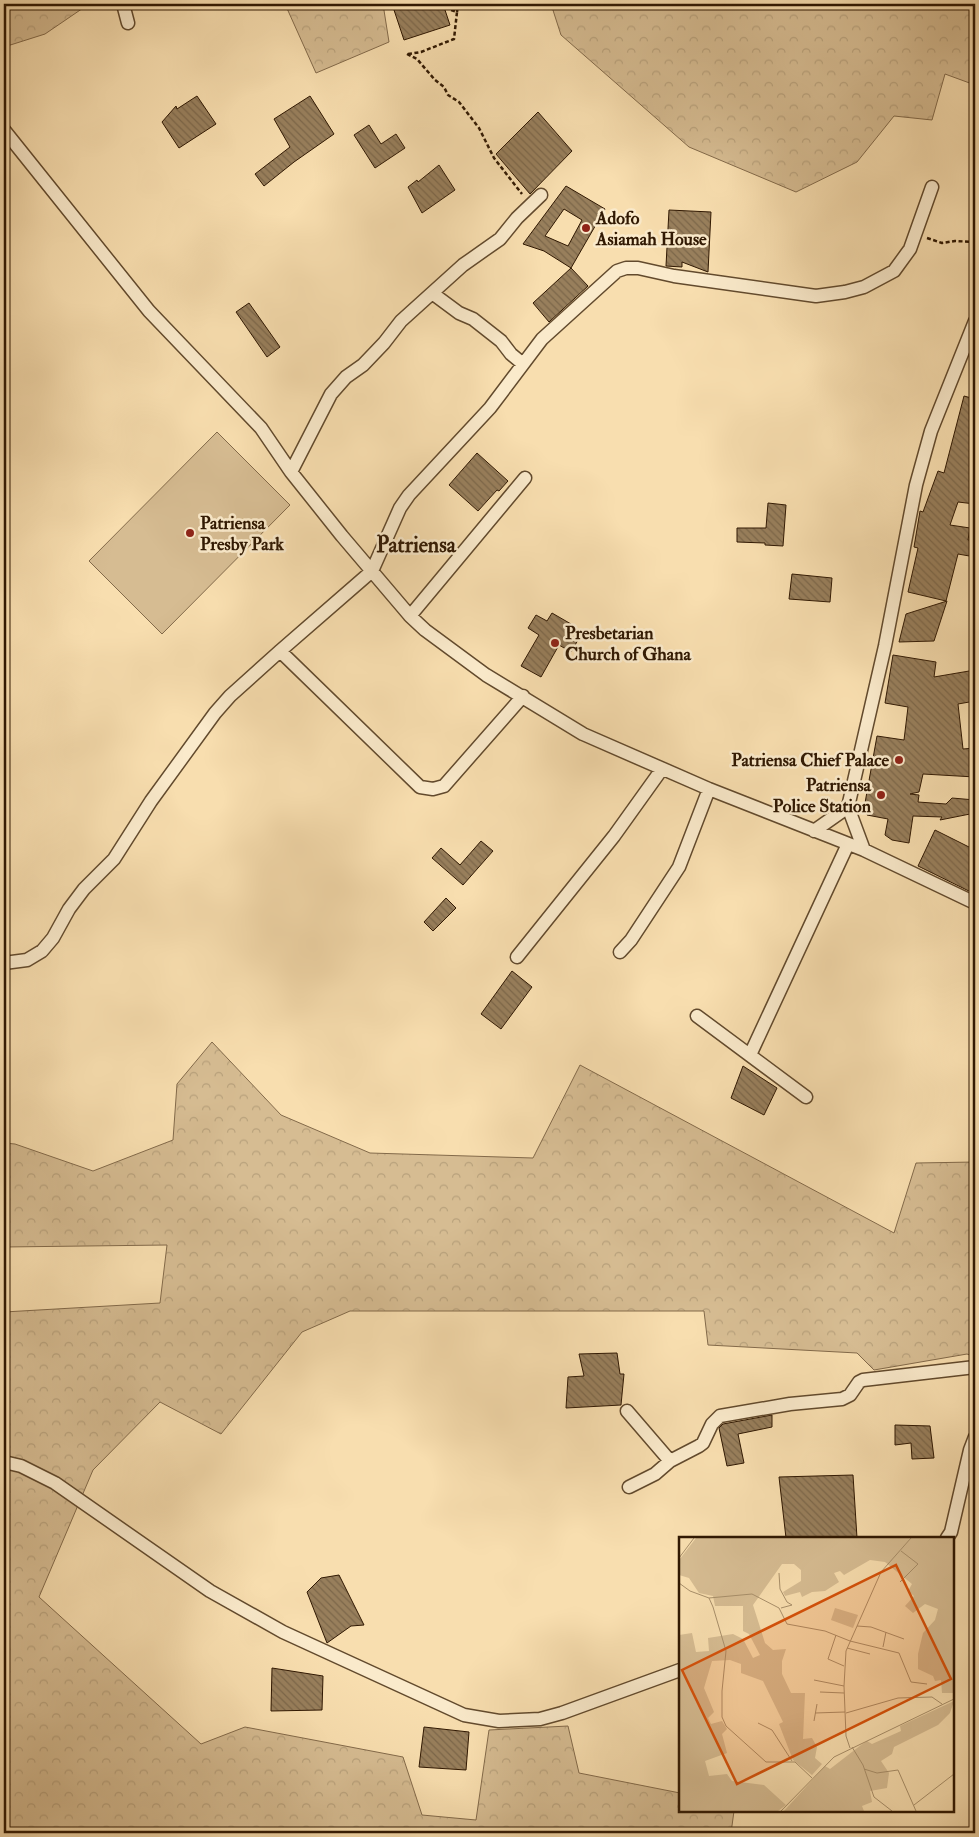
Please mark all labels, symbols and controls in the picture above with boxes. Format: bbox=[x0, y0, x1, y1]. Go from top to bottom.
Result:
place label: Adofo Asiamah House bbox=[595, 207, 707, 251]
marker: Adofo Asiamah House bbox=[580, 222, 592, 234]
place label: Patriensa Presby Park bbox=[200, 512, 284, 556]
marker: Patriensa Presby Park bbox=[184, 527, 196, 539]
district label: Patriensa bbox=[376, 531, 457, 559]
place label: Presbetarian Church of Ghana bbox=[565, 622, 691, 666]
marker: Presbetarian Church of Ghana bbox=[549, 637, 561, 649]
place label: Patriensa Chief Palace bbox=[731, 749, 889, 772]
marker: Patriensa Chief Palace bbox=[893, 754, 905, 766]
place label: Patriensa Police Station bbox=[773, 774, 872, 818]
marker: Patriensa Police Station bbox=[875, 789, 887, 801]
inset map bbox=[679, 1537, 954, 1812]

